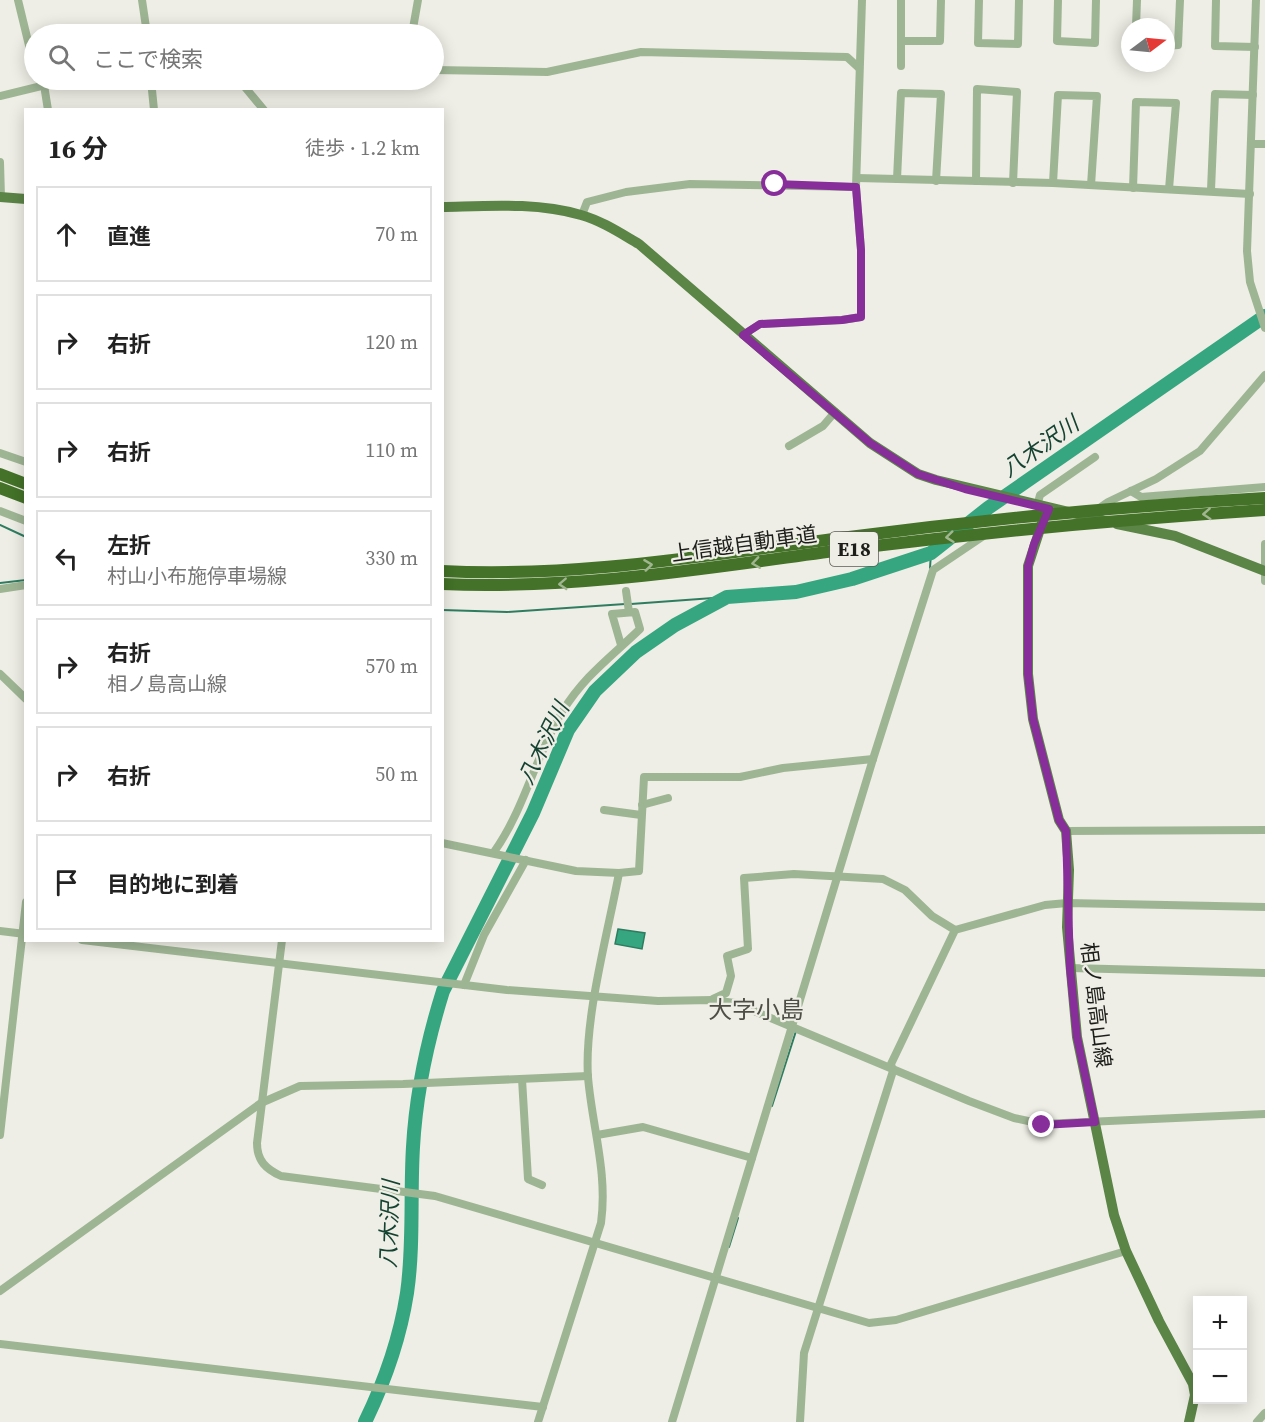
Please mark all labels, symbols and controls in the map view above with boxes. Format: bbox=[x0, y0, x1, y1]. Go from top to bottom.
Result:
north arrow bbox=[1121, 18, 1175, 72]
search box bbox=[24, 24, 444, 90]
icon: search bbox=[45, 41, 78, 74]
text: ここで検索 bbox=[93, 44, 203, 74]
text: 16 分 bbox=[48, 131, 108, 167]
text: 徒歩 · 1.2 km bbox=[305, 134, 420, 162]
route start bbox=[761, 170, 787, 196]
icon: ahead bbox=[50, 218, 83, 251]
text: 70 m bbox=[375, 220, 418, 248]
text: 直進 bbox=[107, 221, 151, 251]
icon: right bbox=[50, 326, 83, 359]
text: 120 m bbox=[365, 328, 418, 356]
text: 右折 bbox=[107, 329, 151, 359]
water label: 八木沢川 bbox=[995, 407, 1086, 484]
icon: right bbox=[50, 434, 83, 467]
text: 110 m bbox=[365, 436, 418, 464]
text: 右折 bbox=[107, 437, 151, 467]
one-way arrow bbox=[1202, 507, 1211, 520]
street label: 上信越自動車道 bbox=[669, 519, 819, 568]
text: 左折 bbox=[107, 530, 151, 560]
one-way arrow bbox=[945, 530, 954, 543]
road number: E18 bbox=[830, 532, 878, 566]
icon: left bbox=[50, 542, 83, 575]
text: 330 m bbox=[365, 544, 418, 572]
one-way arrow bbox=[752, 556, 761, 568]
one-way arrow bbox=[643, 559, 652, 572]
text: 村山小布施停車場線 bbox=[107, 562, 287, 590]
one-way arrow bbox=[558, 577, 567, 590]
text: 右折 bbox=[107, 638, 151, 668]
icon: right bbox=[50, 650, 83, 683]
text: 570 m bbox=[365, 652, 418, 680]
text: 相ノ島高山線 bbox=[107, 670, 227, 698]
water label: 八木沢川 bbox=[510, 695, 577, 789]
icon: right bbox=[50, 758, 83, 791]
text: 50 m bbox=[375, 760, 418, 788]
text: 右折 bbox=[107, 761, 151, 791]
icon: arrive bbox=[50, 866, 83, 899]
text: 目的地に到着 bbox=[107, 869, 239, 899]
street label: 相ノ島高山線 bbox=[1074, 941, 1119, 1069]
district label: 大字小島 bbox=[708, 993, 804, 1026]
route end bbox=[1028, 1111, 1054, 1137]
water label: 八木沢川 bbox=[372, 1178, 406, 1269]
map controls bbox=[1193, 1296, 1247, 1404]
button: + bbox=[1193, 1296, 1247, 1350]
button: − bbox=[1193, 1350, 1247, 1404]

